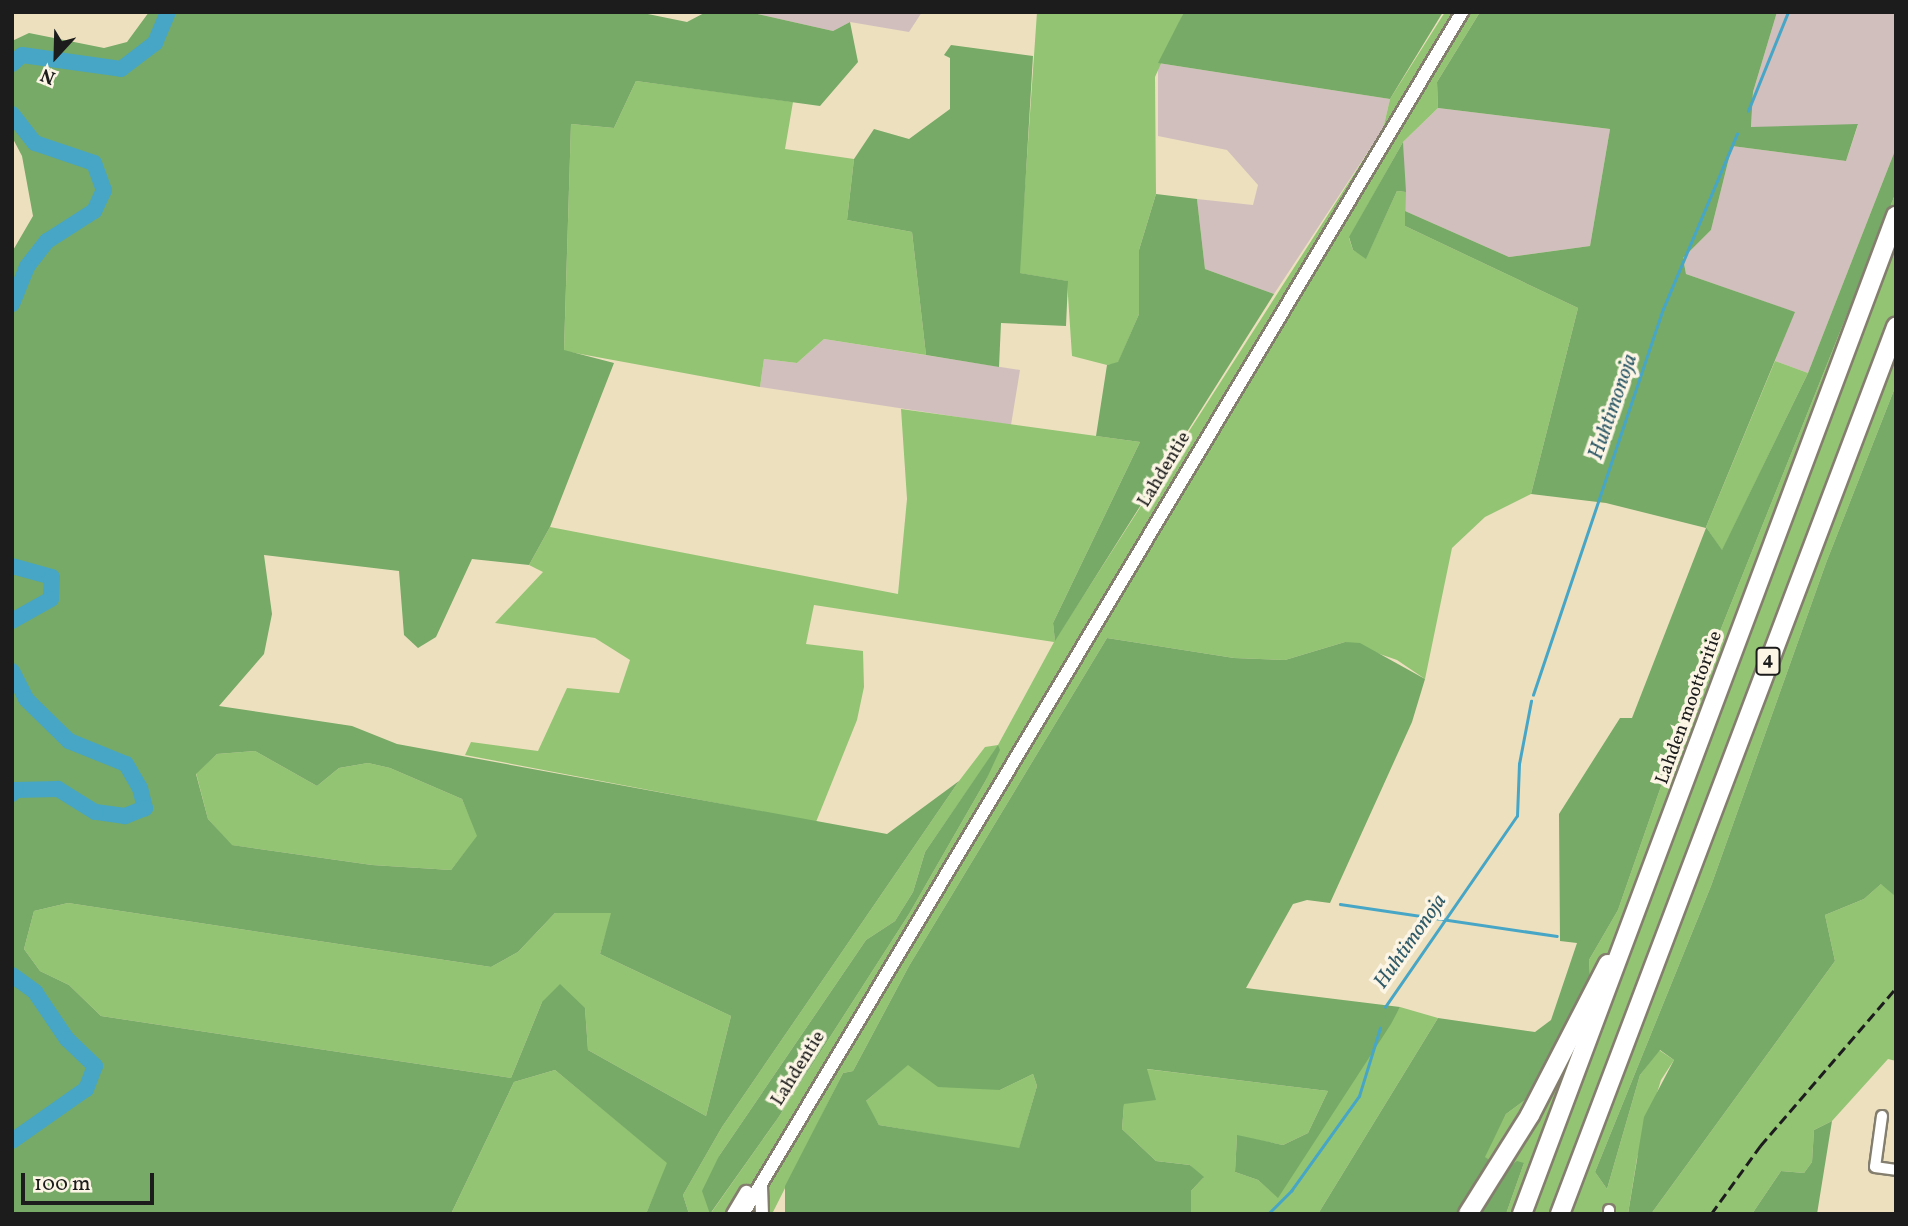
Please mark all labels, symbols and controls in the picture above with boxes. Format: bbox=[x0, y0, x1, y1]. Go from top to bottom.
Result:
north arrow bbox=[21, 21, 91, 91]
text: N bbox=[37, 61, 59, 90]
water label: Huhtimonoja bbox=[1584, 351, 1644, 463]
street label: Lahdentie bbox=[1134, 428, 1196, 512]
street label: Lahden moottoritie bbox=[1652, 628, 1728, 788]
road number: 4 bbox=[1754, 646, 1782, 676]
water label: Huhtimonoja bbox=[1369, 890, 1453, 994]
street label: Lahdentie bbox=[767, 1027, 831, 1111]
scale bar bbox=[24, 1160, 158, 1204]
text: 100 m bbox=[34, 1170, 91, 1199]

